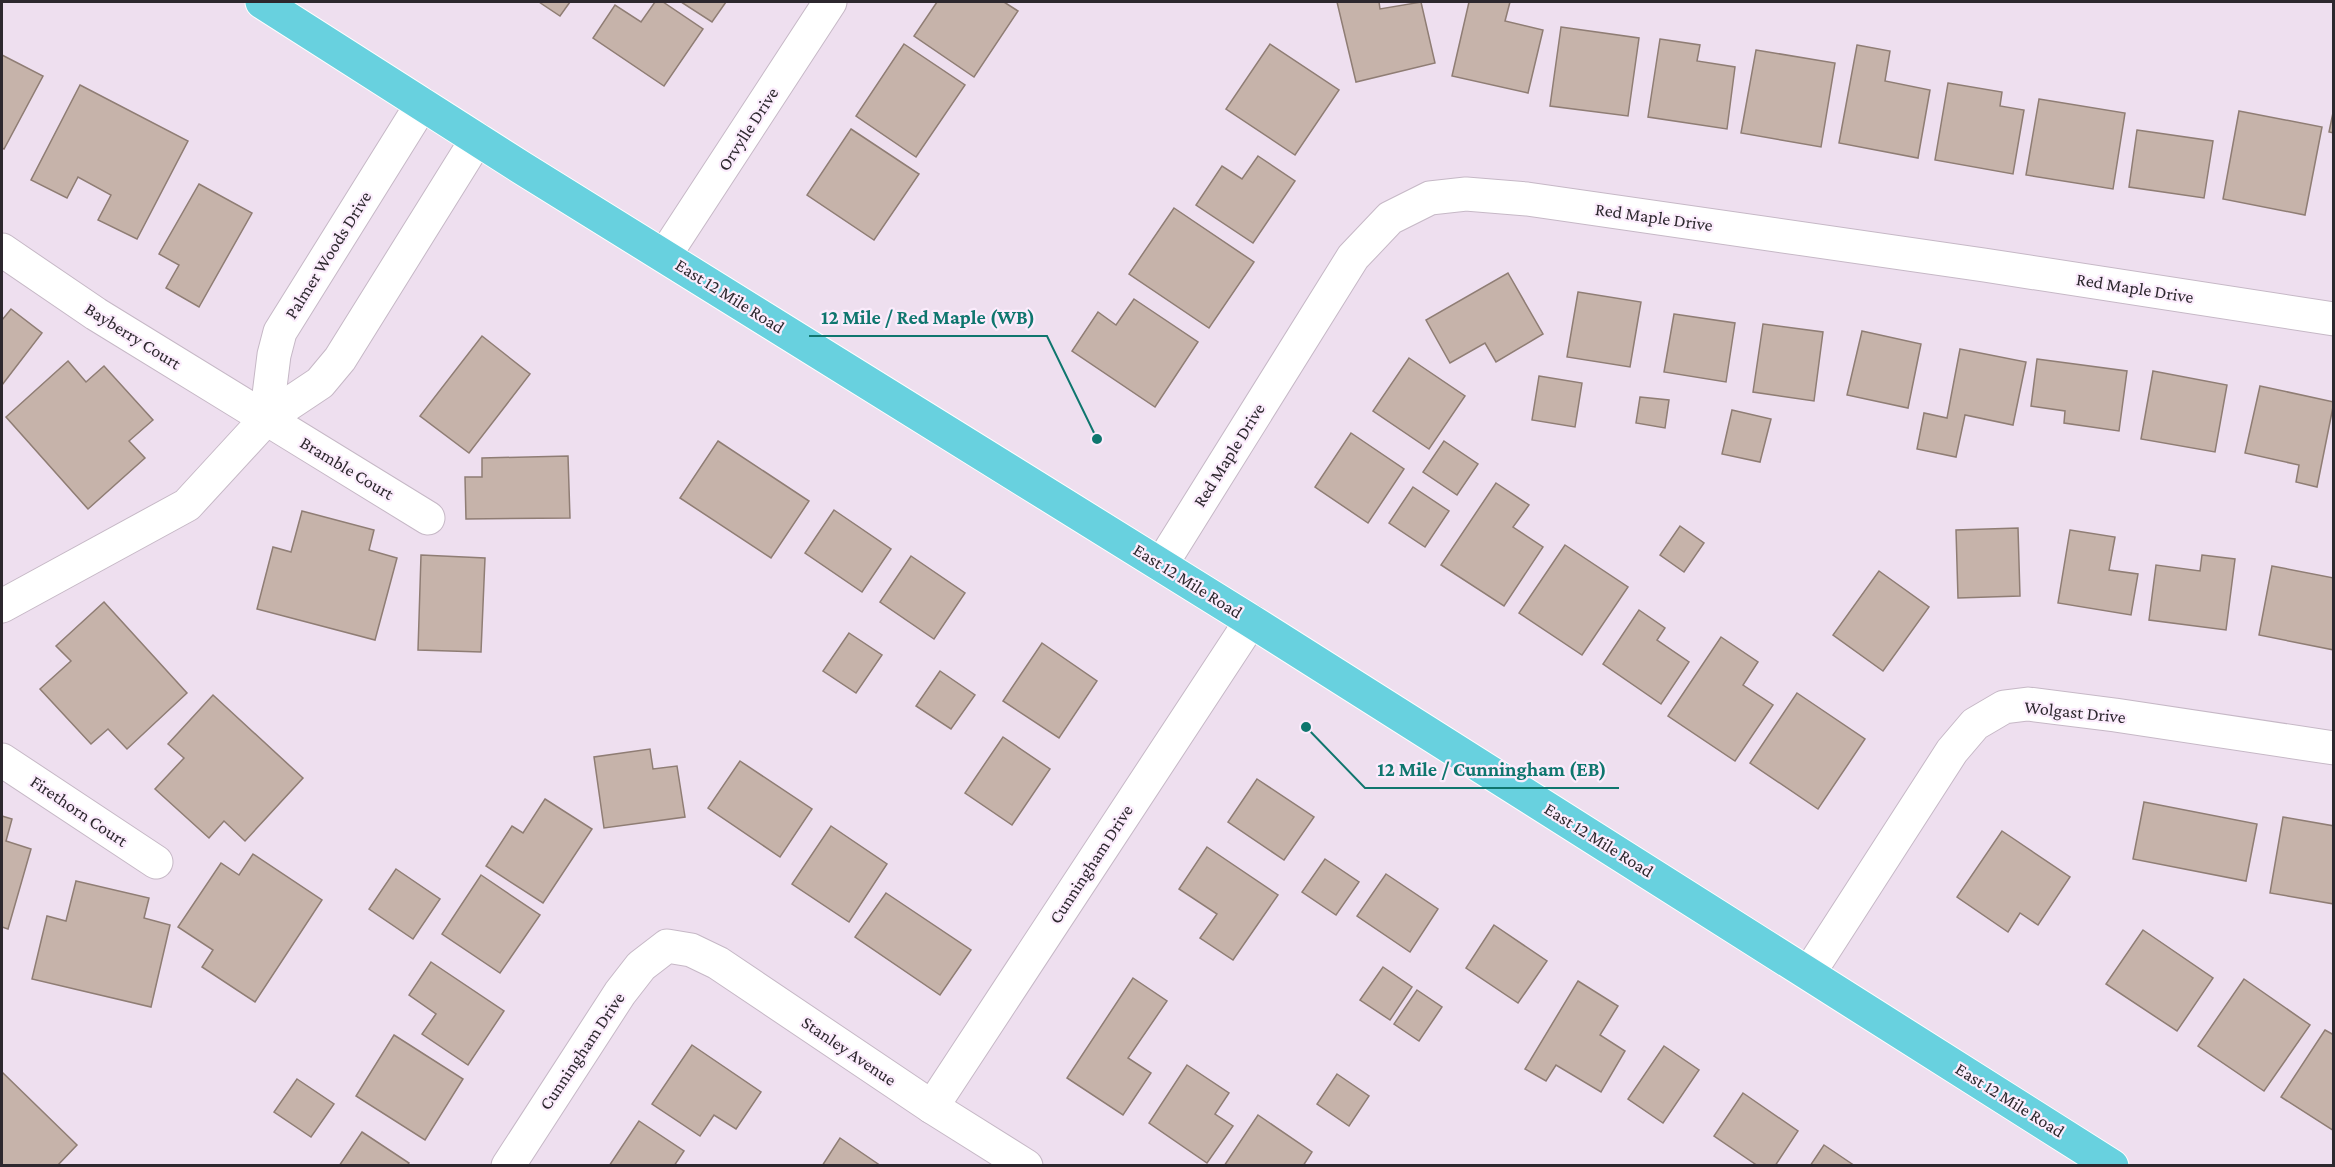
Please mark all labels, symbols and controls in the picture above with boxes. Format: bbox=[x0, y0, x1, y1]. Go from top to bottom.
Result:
street label: Orvylle Drive bbox=[714, 84, 782, 174]
street label: Palmer Woods Drive bbox=[281, 187, 375, 322]
street label: Red Maple Drive bbox=[1594, 199, 1714, 235]
street label: East 12 Mile Road bbox=[672, 255, 789, 338]
street label: Red Maple Drive bbox=[2075, 269, 2195, 307]
callout: 12 Mile / Red Maple (WB) bbox=[809, 298, 1047, 336]
street label: Bayberry Court bbox=[81, 299, 186, 374]
text: 12 Mile / Red Maple (WB) bbox=[821, 306, 1035, 329]
street label: Red Maple Drive bbox=[1189, 399, 1269, 510]
street label: Bramble Court bbox=[297, 432, 398, 504]
street label: East 12 Mile Road bbox=[1130, 540, 1247, 623]
street label: Wolgast Drive bbox=[2023, 697, 2127, 727]
callout: 12 Mile / Cunningham (EB) bbox=[1365, 750, 1619, 788]
text: 12 Mile / Cunningham (EB) bbox=[1377, 758, 1607, 781]
street label: Firethorn Court bbox=[27, 771, 132, 851]
street label: East 12 Mile Road bbox=[1541, 799, 1658, 882]
street label: Cunningham Drive bbox=[1045, 801, 1137, 927]
street label: Cunningham Drive bbox=[535, 988, 629, 1114]
street label: Stanley Avenue bbox=[798, 1012, 900, 1090]
street label: East 12 Mile Road bbox=[1952, 1059, 2069, 1142]

